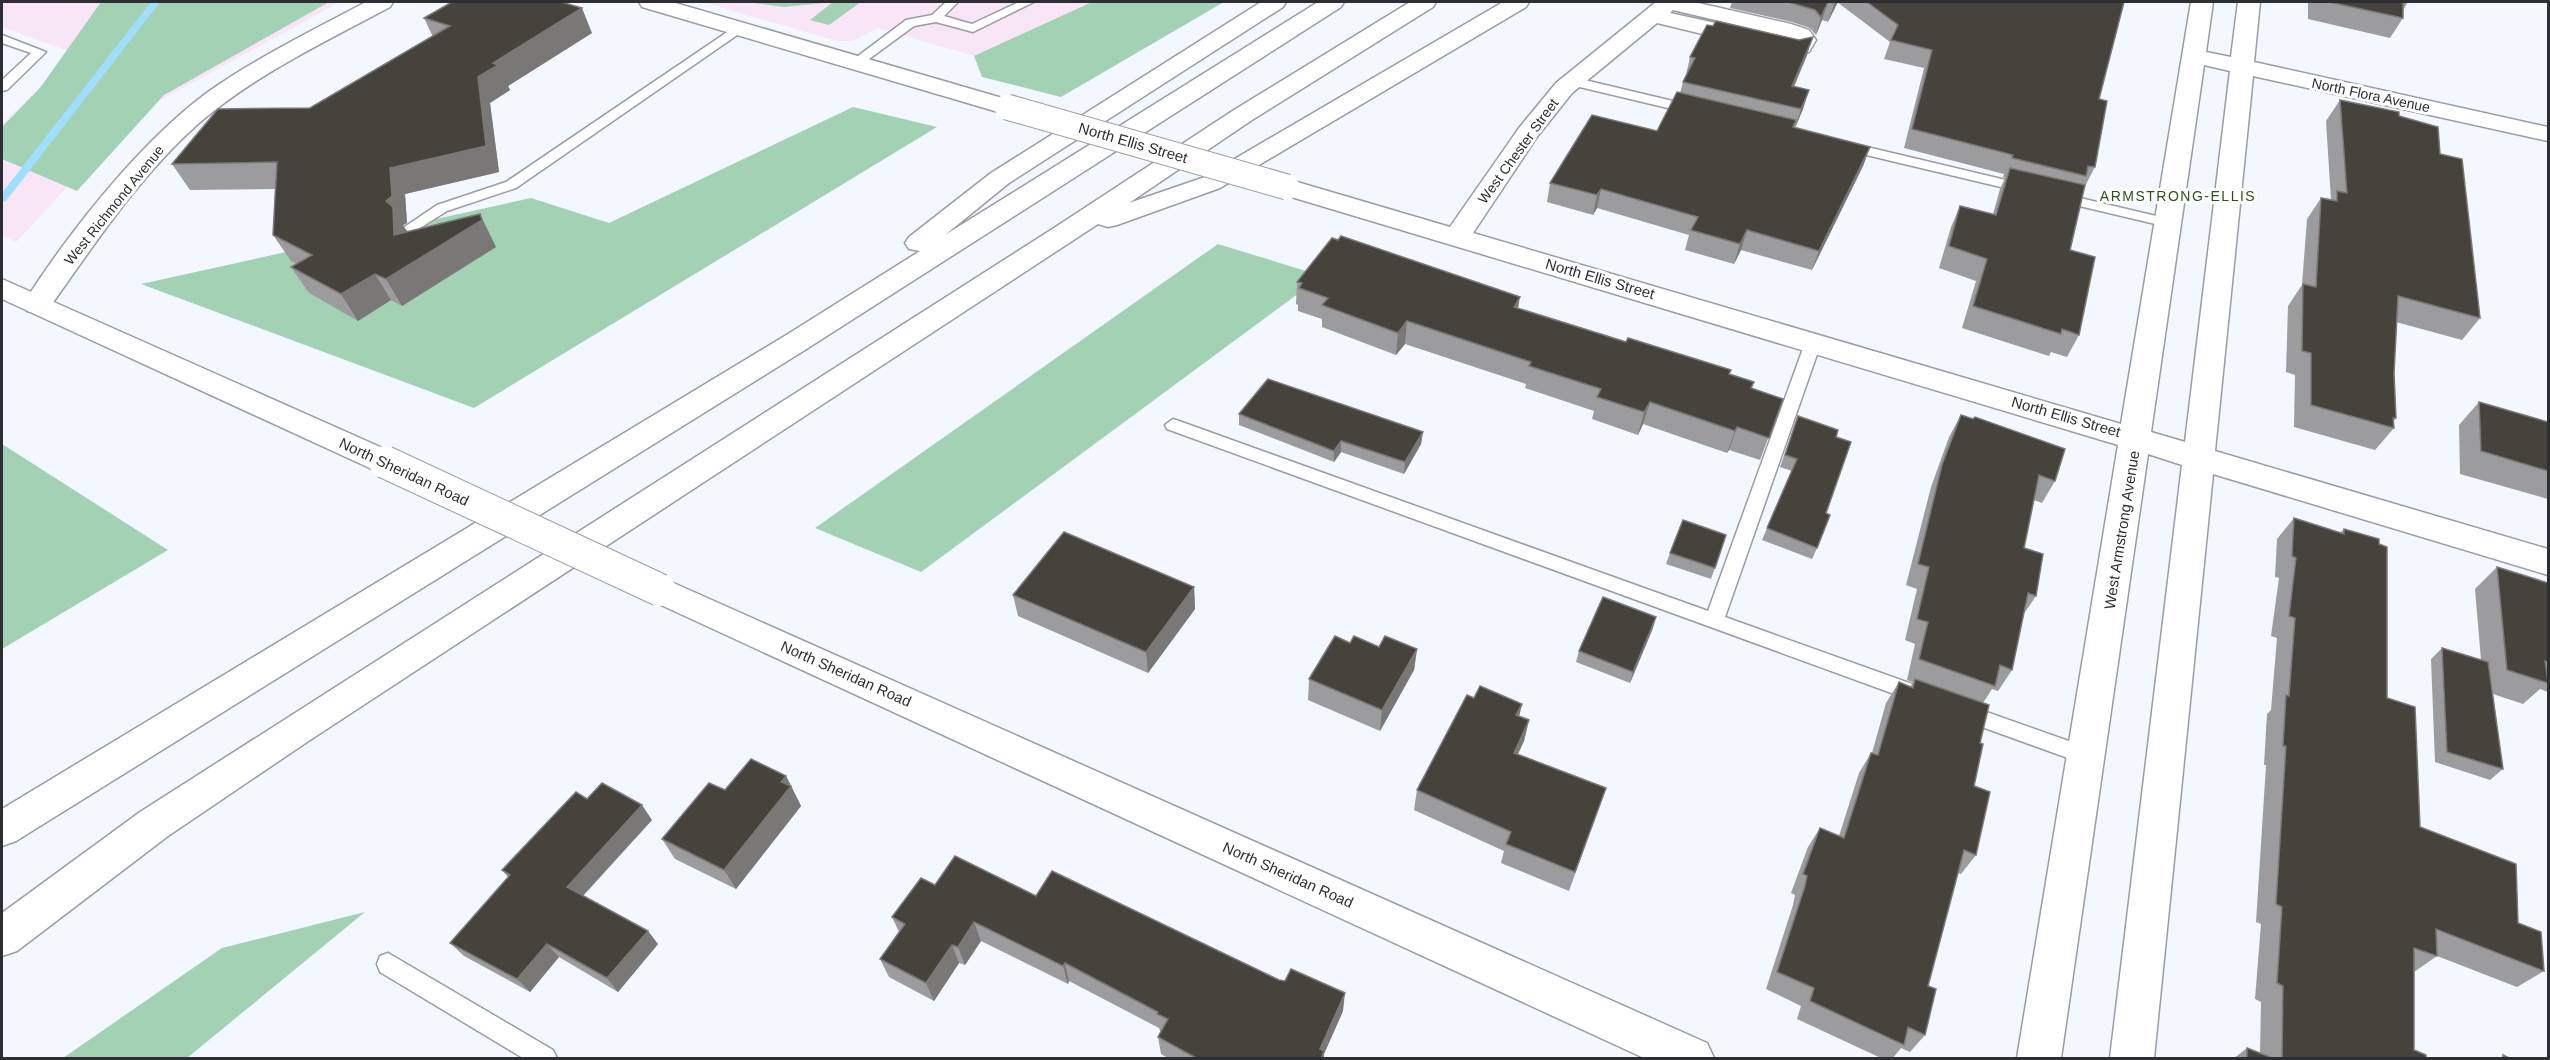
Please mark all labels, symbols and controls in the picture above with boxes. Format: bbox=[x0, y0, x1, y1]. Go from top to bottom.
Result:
street label: North Flora Avenue bbox=[2310, 75, 2432, 115]
street label: West Chester Street bbox=[1475, 95, 1562, 207]
street label: North Ellis Street bbox=[1077, 119, 1190, 166]
street label: West Richmond Avenue bbox=[61, 142, 167, 268]
district label: ARMSTRONG-ELLIS bbox=[2100, 188, 2256, 204]
street label: North Ellis Street bbox=[1544, 255, 1657, 302]
street label: North Ellis Street bbox=[2010, 393, 2123, 440]
street label: North Sheridan Road bbox=[337, 434, 472, 509]
street label: West Armstrong Avenue bbox=[2101, 449, 2142, 610]
street label: North Sheridan Road bbox=[778, 637, 914, 710]
street label: North Sheridan Road bbox=[1220, 838, 1356, 911]

